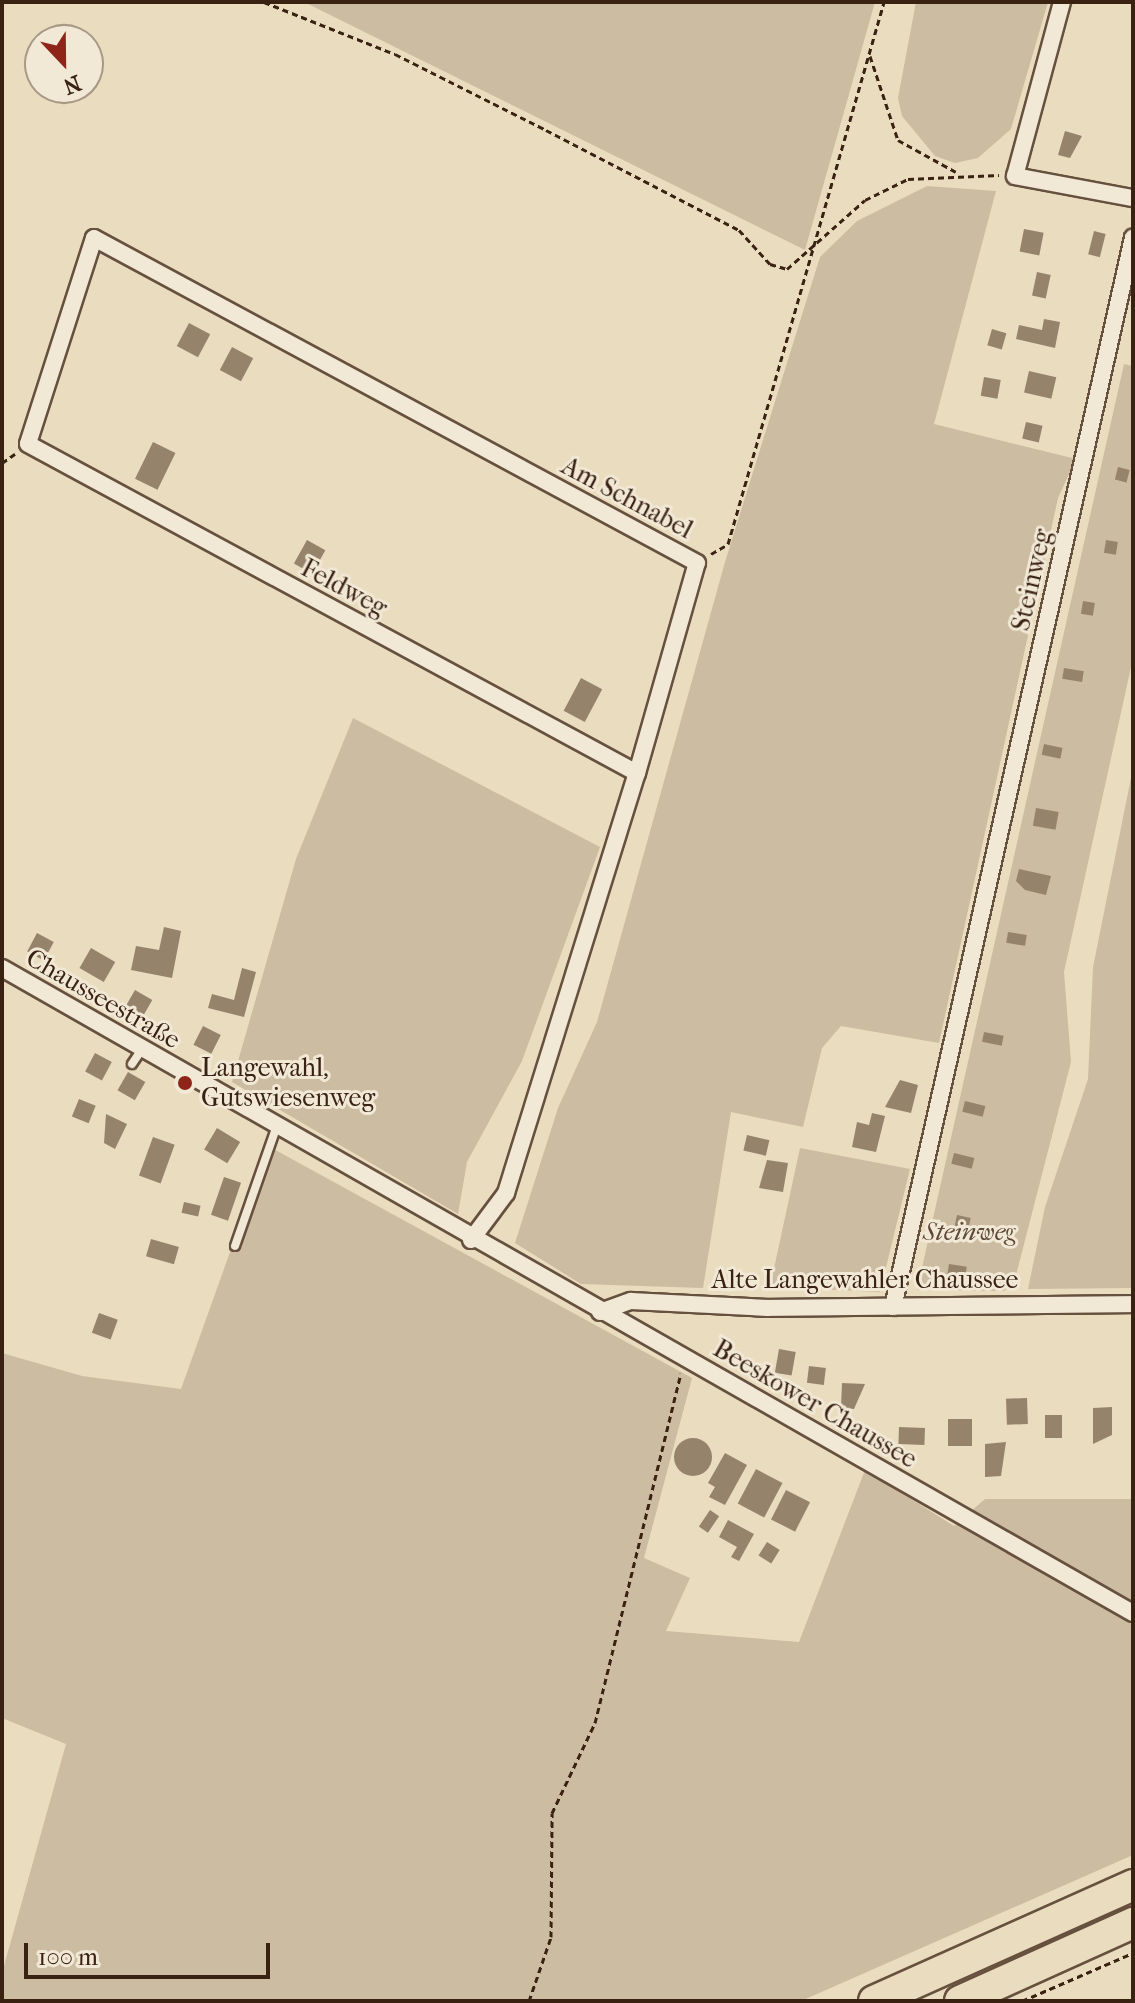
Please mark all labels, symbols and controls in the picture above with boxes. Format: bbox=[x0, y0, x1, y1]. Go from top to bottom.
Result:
north arrow bbox=[24, 24, 104, 104]
text: N bbox=[60, 69, 85, 100]
street label: Am Schnabel bbox=[556, 450, 698, 546]
street label: Steinweg bbox=[1005, 526, 1059, 634]
street label: Feldweg bbox=[296, 552, 392, 624]
street label: Chausseestraße bbox=[20, 942, 186, 1056]
place label: Langewahl, Gutswiesenweg bbox=[201, 1052, 375, 1114]
marker: Langewahl, Gutswiesenweg bbox=[176, 1074, 194, 1092]
park label: Steinweg bbox=[923, 1216, 1015, 1248]
street label: Alte Langewahler Chaussee bbox=[712, 1264, 1018, 1296]
street label: Beeskower Chaussee bbox=[708, 1333, 922, 1475]
scale bar bbox=[28, 1927, 274, 1977]
text: 100 m bbox=[38, 1943, 98, 1971]

